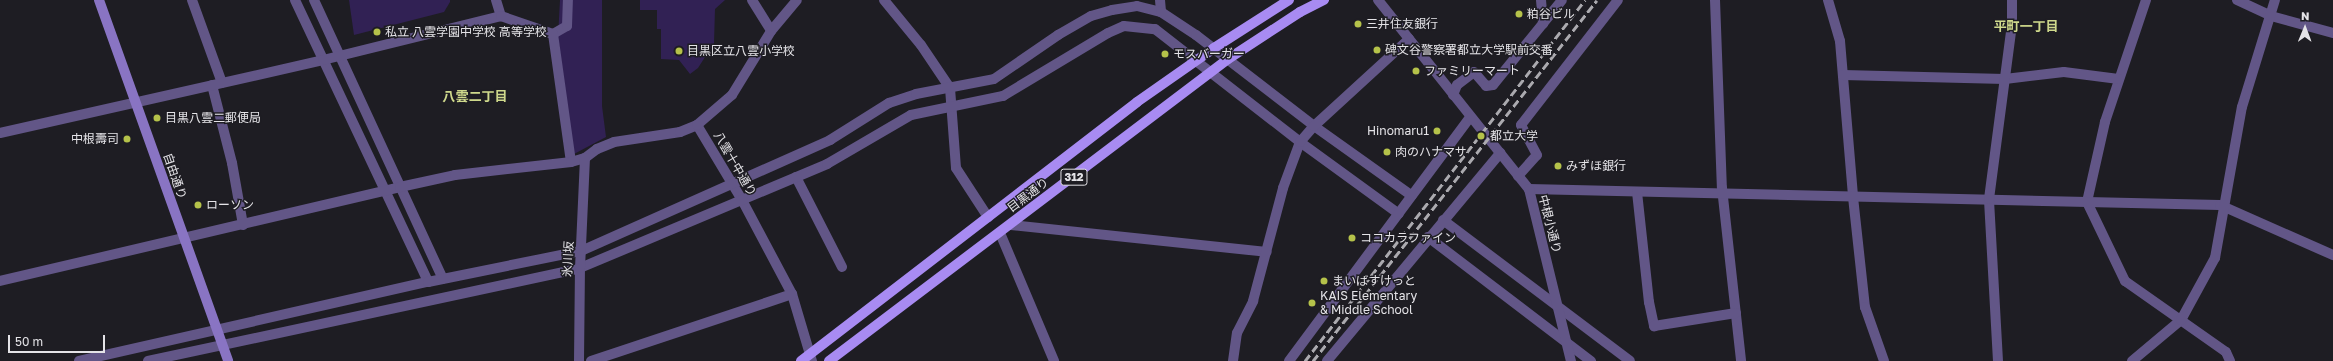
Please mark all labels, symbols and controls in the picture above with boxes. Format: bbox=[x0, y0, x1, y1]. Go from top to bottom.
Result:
place label: 粕谷ビル bbox=[1527, 7, 1575, 21]
north arrow bbox=[2285, 8, 2325, 48]
marker: 粕谷ビル bbox=[1514, 9, 1524, 19]
text: N bbox=[2301, 9, 2310, 22]
place label: 三井住友銀行 bbox=[1366, 17, 1438, 31]
district label: 平町一丁目 bbox=[1994, 18, 2058, 34]
marker: 三井住友銀行 bbox=[1353, 19, 1363, 29]
place label: 私立 八雲学園中学校 高等学校 bbox=[385, 25, 547, 39]
marker: 私立 八雲学園中学校 高等学校 bbox=[372, 27, 382, 37]
place label: 碑文谷警察署都立大学駅前交番 bbox=[1385, 43, 1553, 57]
place label: 目黒区立八雲小学校 bbox=[687, 44, 795, 58]
marker: 碑文谷警察署都立大学駅前交番 bbox=[1372, 45, 1382, 55]
marker: 目黒区立八雲小学校 bbox=[674, 46, 684, 56]
place label: モスバーガー bbox=[1173, 47, 1245, 61]
marker: モスバーガー bbox=[1160, 49, 1170, 59]
place label: ファミリーマート bbox=[1424, 64, 1520, 78]
marker: ファミリーマート bbox=[1411, 66, 1421, 76]
district label: 八雲二丁目 bbox=[443, 88, 507, 104]
place label: 目黒八雲二郵便局 bbox=[165, 111, 261, 125]
marker: 目黒八雲二郵便局 bbox=[152, 113, 162, 123]
place label: Hinomaru1 bbox=[1367, 124, 1429, 138]
marker: Hinomaru1 bbox=[1432, 126, 1442, 136]
street label: 八雲十中通り bbox=[711, 129, 759, 199]
place label: 都立大学 bbox=[1490, 129, 1538, 143]
marker: 都立大学 bbox=[1475, 130, 1487, 142]
place label: 中根壽司 bbox=[71, 132, 119, 146]
marker: 中根壽司 bbox=[122, 134, 132, 144]
place label: 肉のハナマサ bbox=[1395, 145, 1467, 159]
marker: 肉のハナマサ bbox=[1382, 147, 1392, 157]
street label: 自由通り bbox=[160, 151, 190, 201]
place label: みずほ銀行 bbox=[1566, 159, 1626, 173]
marker: みずほ銀行 bbox=[1553, 161, 1563, 171]
road number: 312 bbox=[1060, 168, 1088, 186]
street label: 目黒通り bbox=[1004, 175, 1052, 215]
street label: 中根小通り bbox=[1536, 193, 1564, 255]
place label: ローソン bbox=[206, 198, 254, 212]
marker: ローソン bbox=[193, 200, 203, 210]
place label: ココカラファイン bbox=[1360, 231, 1456, 245]
marker: ココカラファイン bbox=[1347, 233, 1357, 243]
street label: 氷川坂 bbox=[560, 241, 576, 277]
place label: まいばすけっと bbox=[1332, 274, 1416, 288]
marker: まいばすけっと bbox=[1319, 276, 1329, 286]
place label: KAIS Elementary & Middle School bbox=[1320, 289, 1417, 317]
marker: KAIS Elementary & Middle School bbox=[1307, 298, 1317, 308]
scale bar bbox=[10, 327, 107, 353]
text: 50 m bbox=[15, 334, 43, 349]

